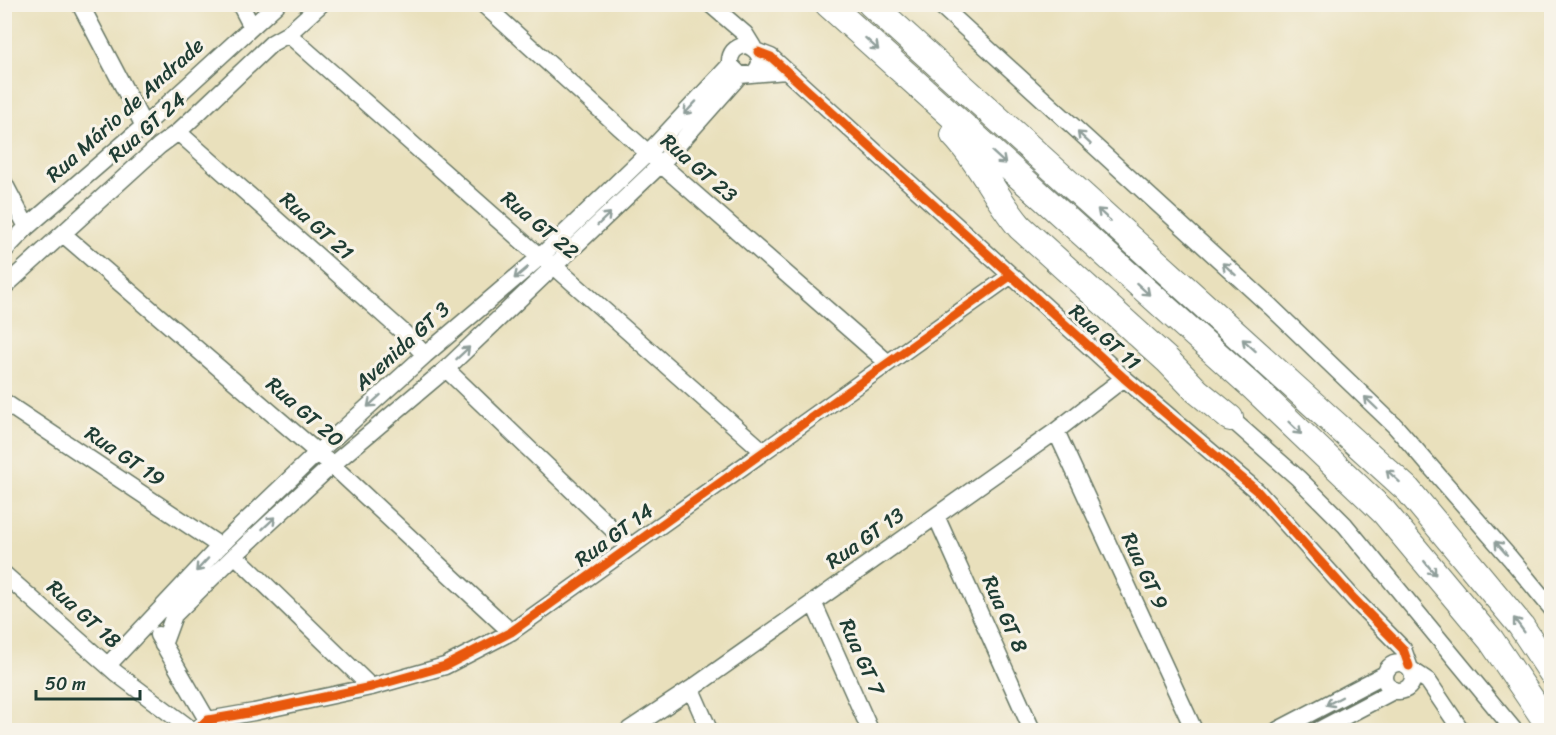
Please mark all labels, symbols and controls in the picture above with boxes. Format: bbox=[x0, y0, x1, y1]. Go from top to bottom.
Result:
street label: Rua Mário de Andrade bbox=[37, 28, 214, 192]
one-way arrow bbox=[864, 37, 879, 51]
street label: Rua GT 24 bbox=[99, 82, 195, 172]
one-way arrow bbox=[683, 100, 698, 115]
street label: Rua GT 23 bbox=[652, 123, 747, 213]
one-way arrow bbox=[1077, 131, 1092, 145]
one-way arrow bbox=[991, 151, 1006, 165]
street label: Rua GT 22 bbox=[492, 180, 588, 270]
street label: Rua GT 21 bbox=[271, 182, 363, 270]
one-way arrow bbox=[1097, 208, 1112, 222]
one-way arrow bbox=[596, 212, 611, 226]
one-way arrow bbox=[1222, 262, 1237, 276]
one-way arrow bbox=[514, 266, 529, 280]
one-way arrow bbox=[1136, 282, 1151, 296]
street label: Avenida GT 3 bbox=[344, 292, 460, 401]
street label: Rua GT 11 bbox=[1060, 294, 1150, 380]
one-way arrow bbox=[1241, 338, 1256, 353]
one-way arrow bbox=[455, 346, 470, 360]
street label: Rua GT 20 bbox=[257, 367, 353, 457]
one-way arrow bbox=[367, 394, 382, 408]
one-way arrow bbox=[1363, 395, 1378, 410]
street label: Rua GT 19 bbox=[77, 415, 173, 497]
one-way arrow bbox=[1287, 421, 1302, 435]
one-way arrow bbox=[1386, 469, 1401, 483]
street label: Rua GT 14 bbox=[566, 493, 662, 577]
street label: Rua GT 13 bbox=[817, 497, 913, 579]
one-way arrow bbox=[261, 516, 276, 530]
street label: Rua GT 9 bbox=[1110, 526, 1180, 616]
one-way arrow bbox=[1494, 540, 1508, 555]
one-way arrow bbox=[195, 557, 210, 572]
one-way arrow bbox=[1423, 560, 1437, 575]
street label: Rua GT 8 bbox=[971, 569, 1039, 659]
street label: Rua GT 18 bbox=[38, 570, 131, 659]
street label: Rua GT 7 bbox=[828, 612, 897, 704]
one-way arrow bbox=[1513, 617, 1525, 633]
scale bar bbox=[36, 663, 140, 701]
text: 50 m bbox=[45, 668, 86, 700]
one-way arrow bbox=[1325, 696, 1343, 707]

